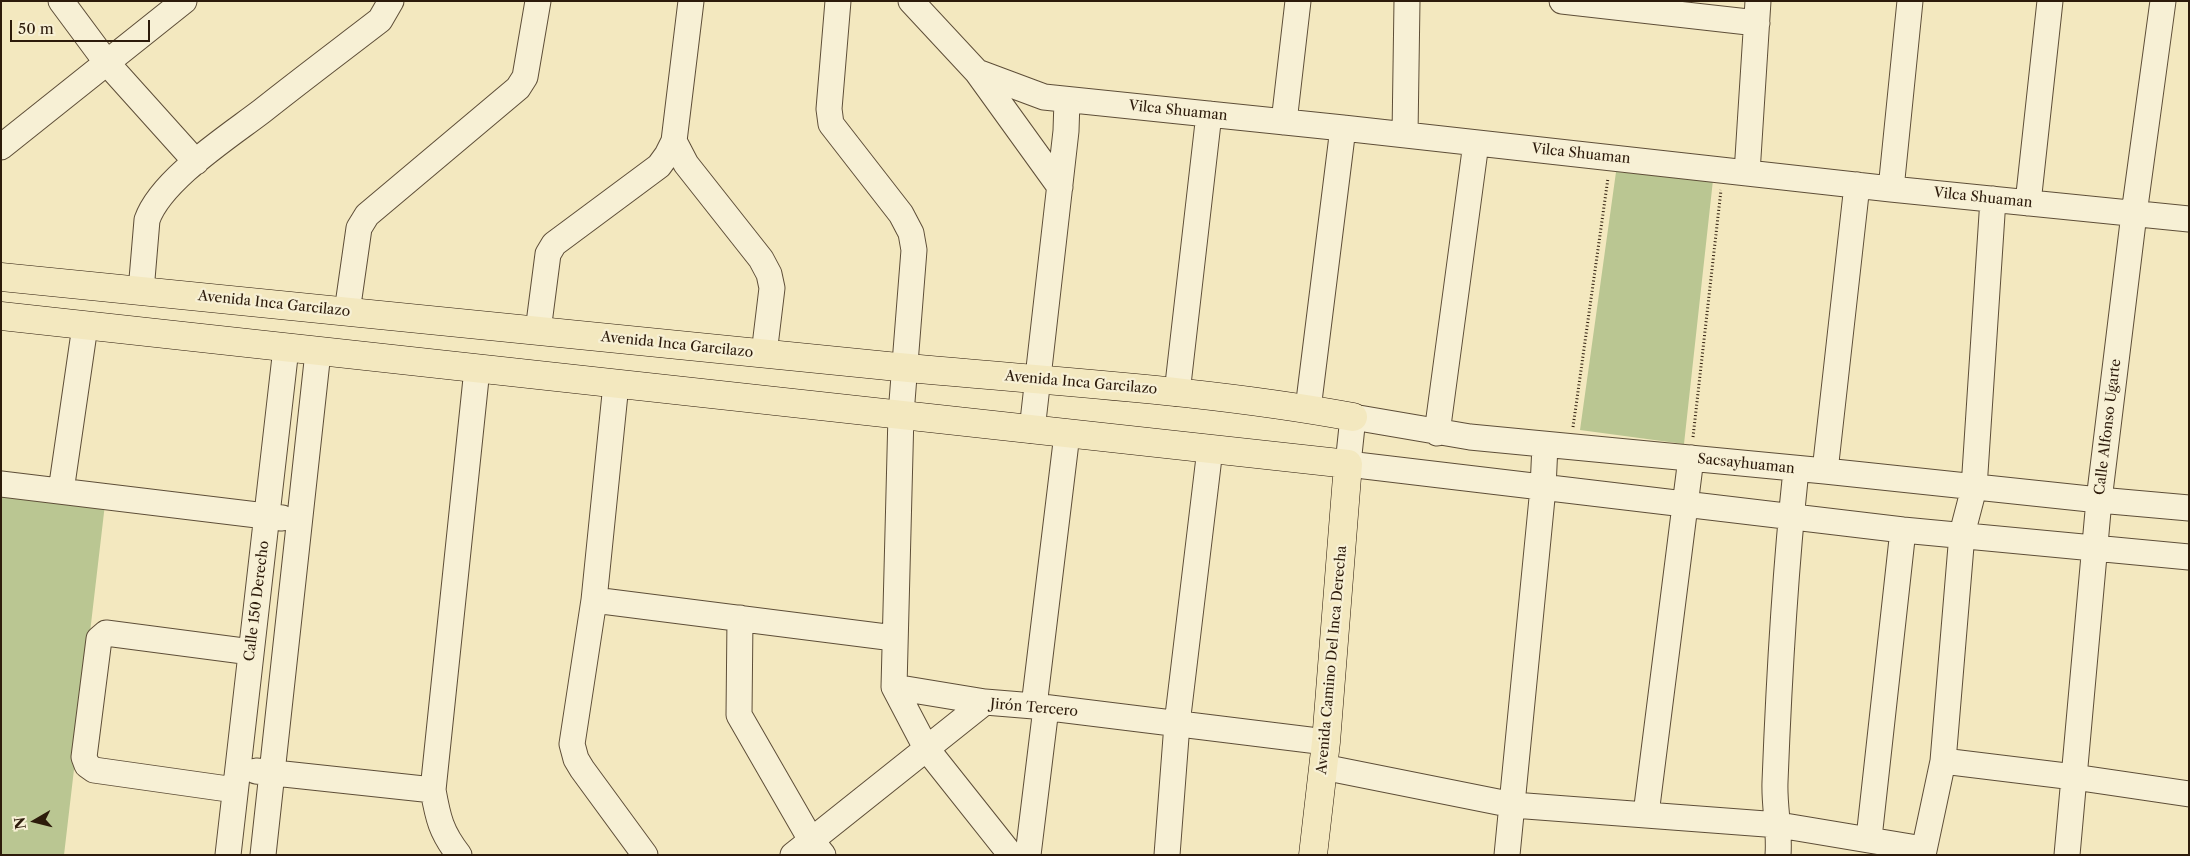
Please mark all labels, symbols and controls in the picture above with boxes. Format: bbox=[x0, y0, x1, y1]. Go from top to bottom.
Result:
scale bar bbox=[12, 10, 152, 42]
text: 50 m bbox=[18, 19, 54, 38]
street label: Vilca Shuaman bbox=[1128, 97, 1228, 125]
street label: Vilca Shuaman bbox=[1531, 140, 1631, 168]
street label: Vilca Shuaman bbox=[1933, 184, 2033, 212]
street label: Avenida Inca Garcilazo bbox=[197, 288, 351, 320]
street label: Avenida Inca Garcilazo bbox=[600, 329, 754, 361]
street label: Calle Alfonso Ugarte bbox=[2091, 358, 2125, 496]
street label: Avenida Inca Garcilazo bbox=[1004, 368, 1158, 398]
street label: Sacsayhuaman bbox=[1696, 451, 1796, 477]
street label: Calle 150 Derecho bbox=[241, 540, 273, 662]
street label: Avenida Camino Del Inca Derecha bbox=[1314, 545, 1350, 775]
street label: Jirón Tercero bbox=[989, 696, 1079, 720]
north arrow bbox=[10, 796, 60, 846]
text: N bbox=[10, 816, 30, 830]

